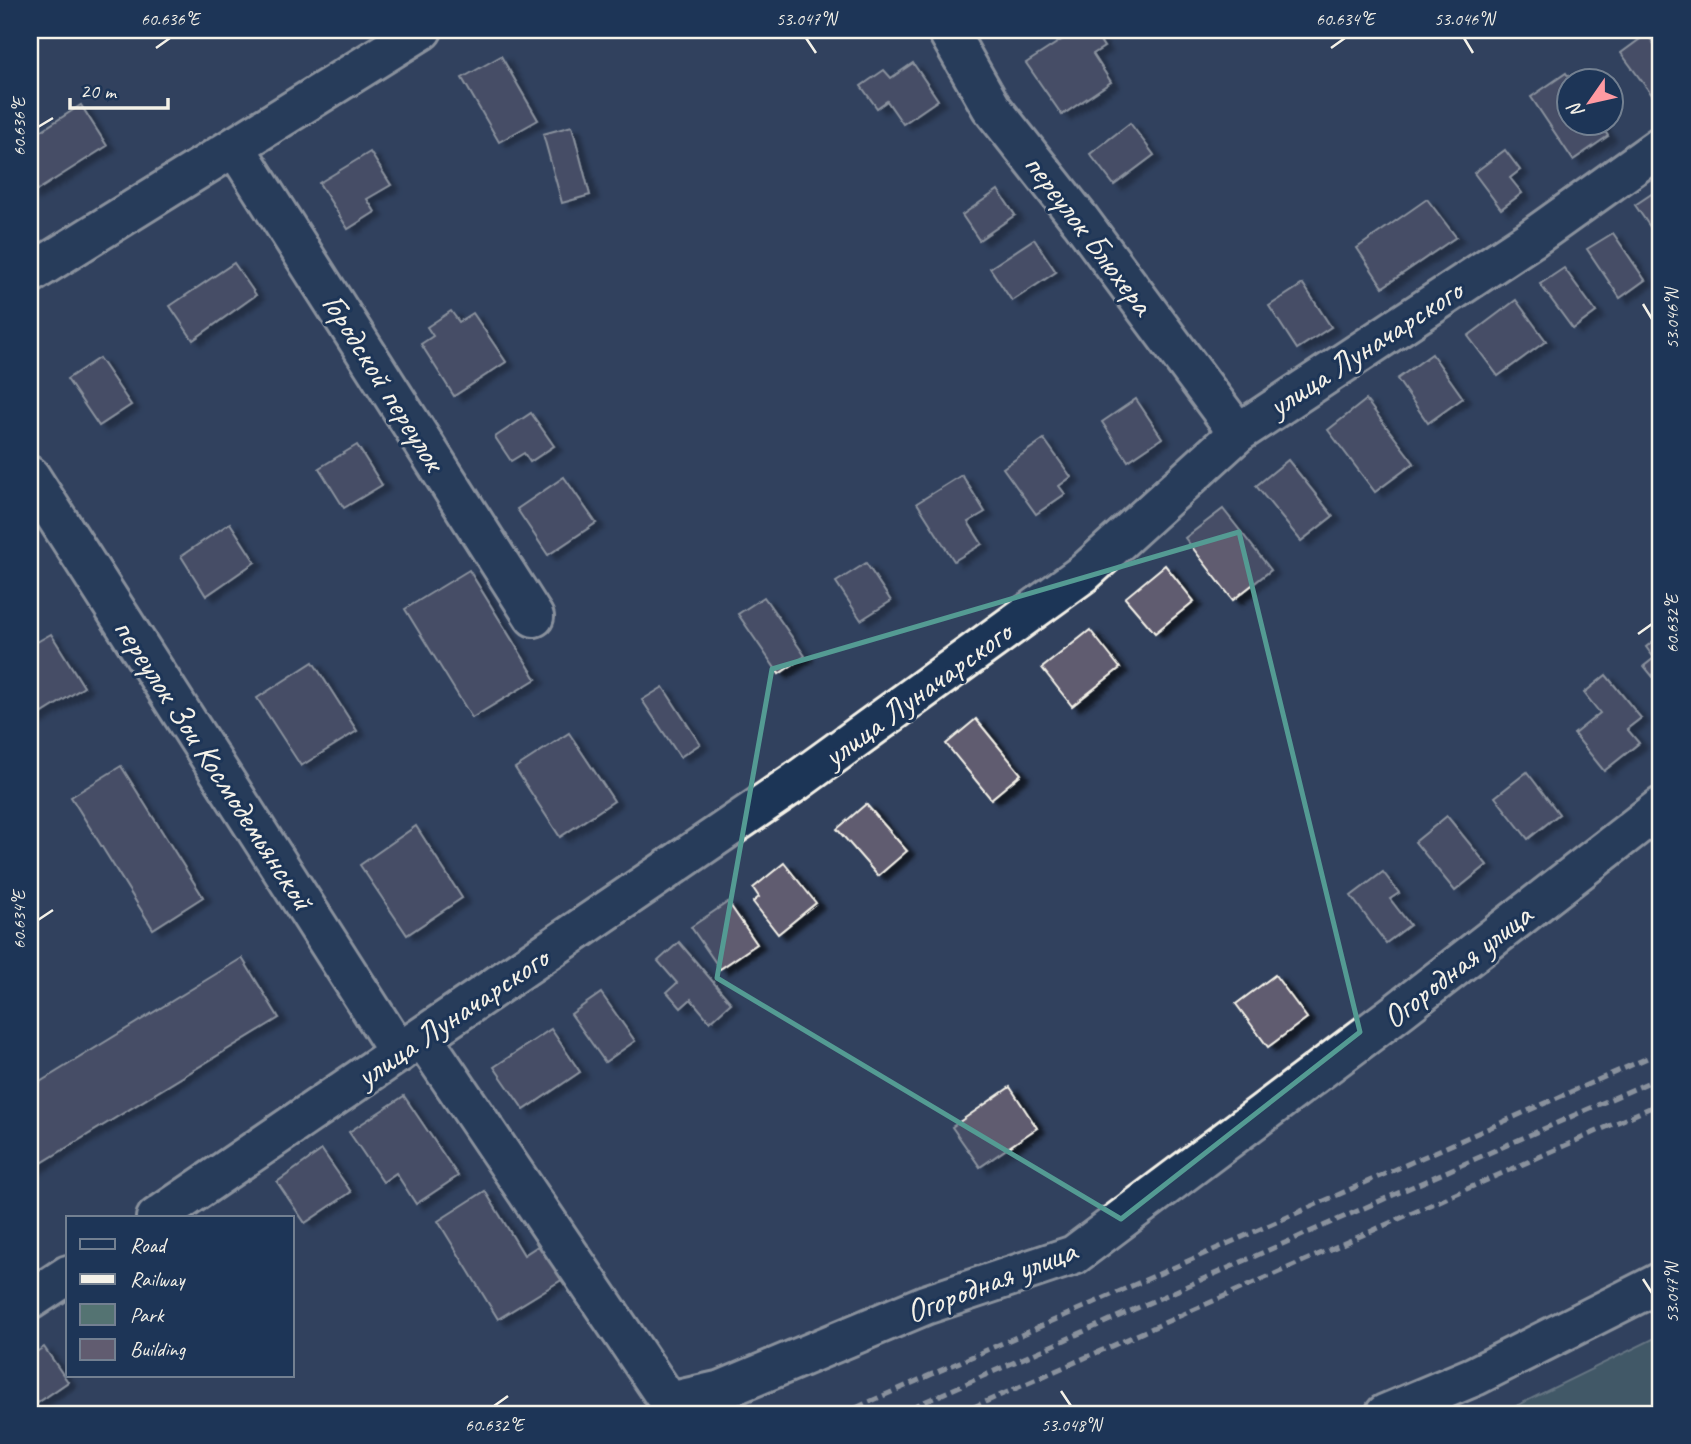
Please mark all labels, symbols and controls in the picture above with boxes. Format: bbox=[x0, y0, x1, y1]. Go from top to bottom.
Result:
text: 60.636°E bbox=[141, 8, 202, 30]
text: 53.047°N bbox=[776, 8, 839, 30]
text: 60.634°E bbox=[1316, 8, 1377, 30]
text: 53.046°N bbox=[1434, 8, 1497, 30]
scale bar bbox=[70, 66, 168, 110]
north arrow bbox=[1554, 66, 1624, 136]
text: 20 m bbox=[80, 78, 118, 104]
text: 60.636°E bbox=[8, 95, 30, 156]
text: N bbox=[1562, 97, 1590, 123]
street label: переулок Блюхера bbox=[1015, 145, 1165, 325]
street label: улица Луначарского bbox=[1258, 268, 1473, 428]
street label: Городской переулок bbox=[313, 285, 457, 481]
text: 53.046°N bbox=[1661, 286, 1683, 349]
text: 60.632°E bbox=[1661, 592, 1683, 653]
street label: улица Луначарского bbox=[813, 609, 1022, 778]
street label: переулок Зои Космодемьянской bbox=[104, 610, 325, 920]
text: 60.634°E bbox=[8, 888, 30, 949]
street label: Огородная улица bbox=[1374, 893, 1542, 1038]
street label: улица Луначарского bbox=[346, 935, 559, 1098]
legend bbox=[66, 1216, 294, 1378]
street label: Огородная улица bbox=[900, 1228, 1084, 1333]
text: Road bbox=[130, 1232, 169, 1258]
text: 53.047°N bbox=[1661, 1260, 1683, 1323]
text: Railway bbox=[130, 1266, 186, 1292]
text: Park bbox=[130, 1302, 165, 1328]
text: Building bbox=[130, 1336, 187, 1362]
text: 60.632°E bbox=[465, 1414, 526, 1436]
text: 53.048°N bbox=[1041, 1414, 1104, 1436]

